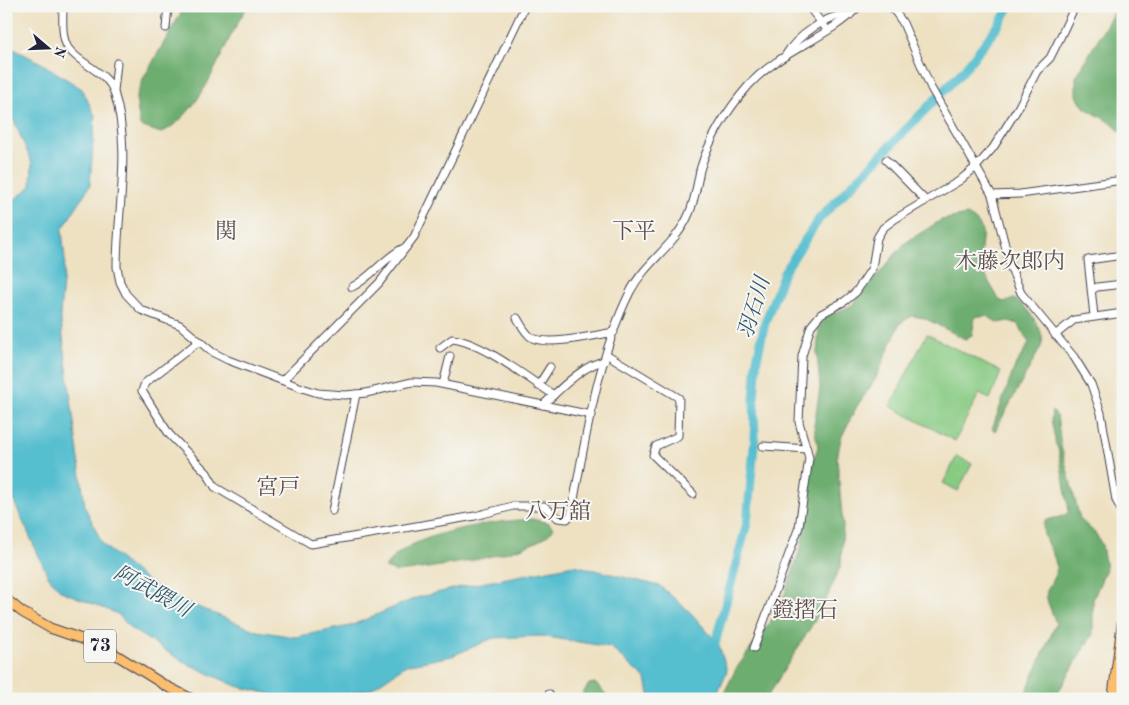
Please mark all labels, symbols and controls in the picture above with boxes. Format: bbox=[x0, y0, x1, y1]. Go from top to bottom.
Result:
north arrow bbox=[22, 22, 72, 72]
text: N bbox=[51, 45, 68, 60]
district label: 下平 bbox=[612, 219, 656, 243]
district label: 関 bbox=[215, 220, 237, 243]
district label: 木藤次郎内 bbox=[955, 249, 1065, 273]
water label: 羽石川 bbox=[734, 272, 775, 341]
district label: 宮戸 bbox=[256, 475, 300, 499]
district label: 八万舘 bbox=[525, 499, 591, 523]
water label: 阿武隈川 bbox=[110, 561, 197, 623]
district label: 鐙摺石 bbox=[772, 598, 838, 622]
road number: 73 bbox=[84, 630, 116, 662]

